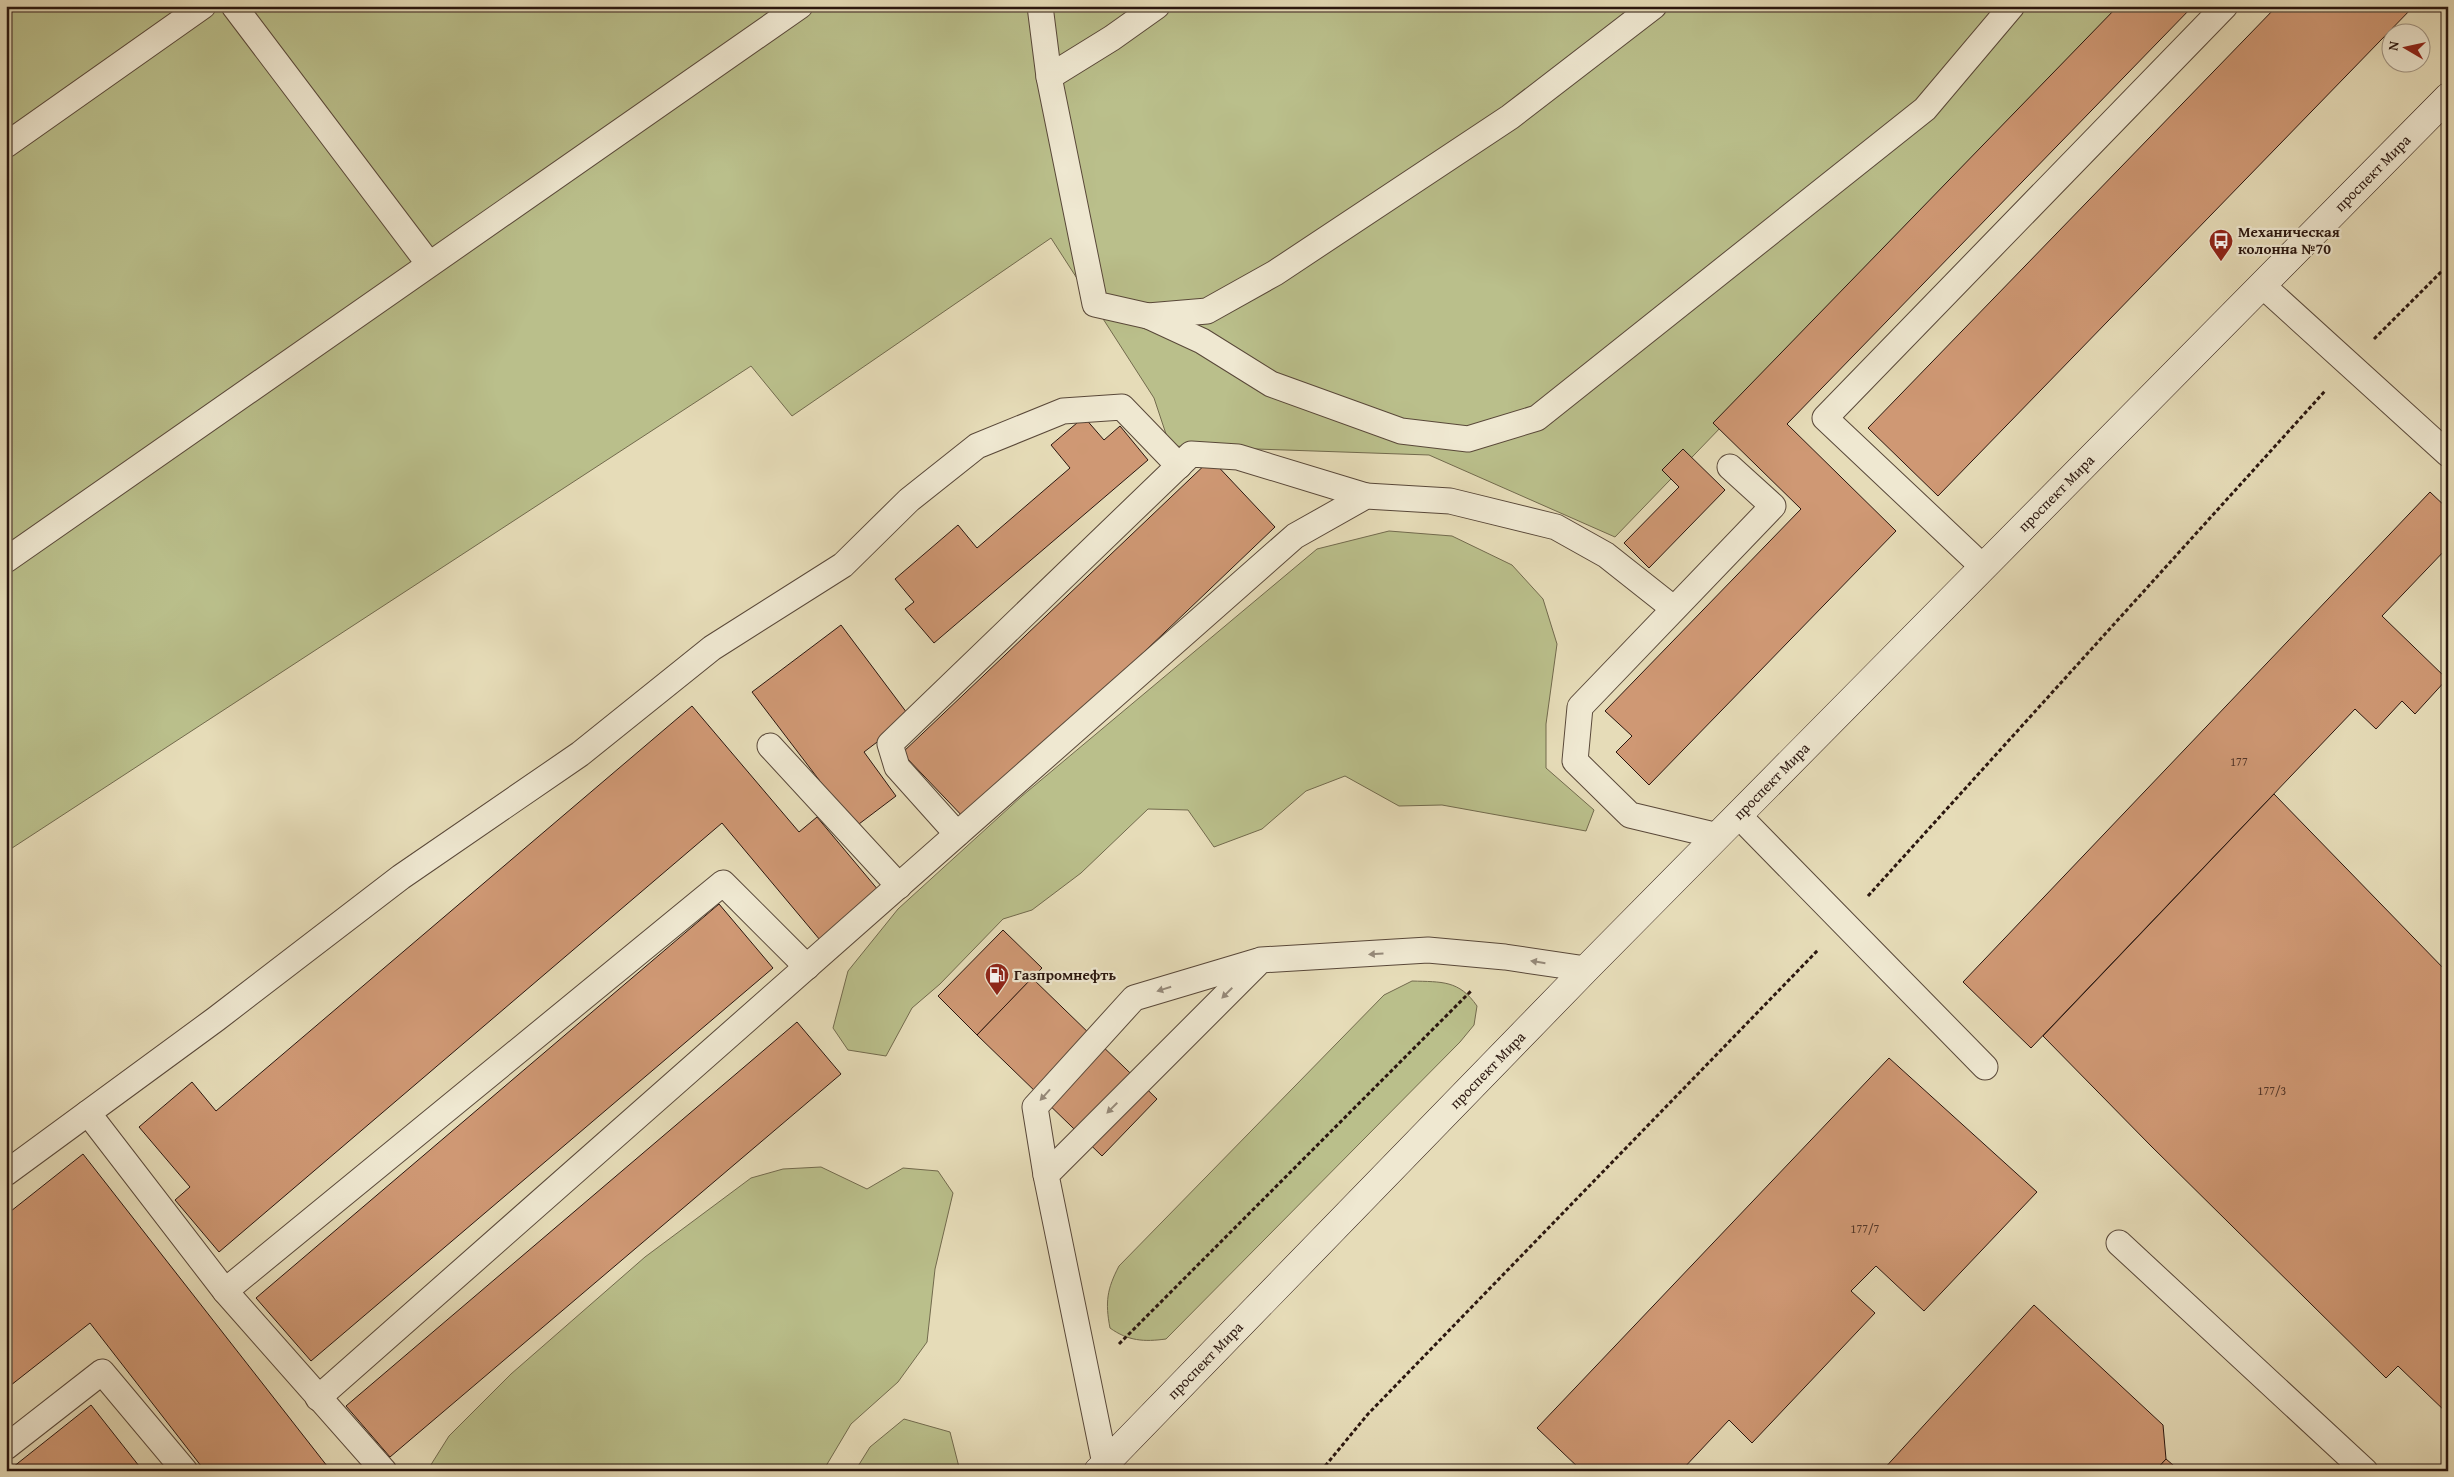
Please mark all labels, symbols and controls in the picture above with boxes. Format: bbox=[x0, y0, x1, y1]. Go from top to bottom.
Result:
north arrow bbox=[2382, 22, 2432, 72]
text: N bbox=[2383, 39, 2404, 52]
street label: проспект Мира bbox=[2329, 129, 2416, 216]
place label: Механическая колонна №70 bbox=[2238, 221, 2340, 259]
bus stop icon: Механическая колонна №70 bbox=[2208, 228, 2234, 262]
street label: проспект Мира bbox=[2013, 449, 2099, 536]
street label: проспект Мира bbox=[1728, 737, 1815, 824]
house number: 177 bbox=[2230, 753, 2248, 770]
one-way arrow bbox=[1368, 950, 1384, 958]
one-way arrow bbox=[1529, 958, 1545, 966]
fuel station icon: Газпромнефть bbox=[984, 962, 1010, 996]
place label: Газпромнефть bbox=[1014, 964, 1116, 985]
one-way arrow bbox=[1156, 986, 1171, 994]
one-way arrow bbox=[1222, 987, 1234, 999]
street label: проспект Мира bbox=[1445, 1026, 1531, 1113]
house number: 177/3 bbox=[2258, 1082, 2287, 1099]
one-way arrow bbox=[1039, 1089, 1051, 1101]
one-way arrow bbox=[1107, 1102, 1119, 1114]
house number: 177/7 bbox=[1851, 1220, 1880, 1237]
street label: проспект Мира bbox=[1162, 1316, 1248, 1404]

